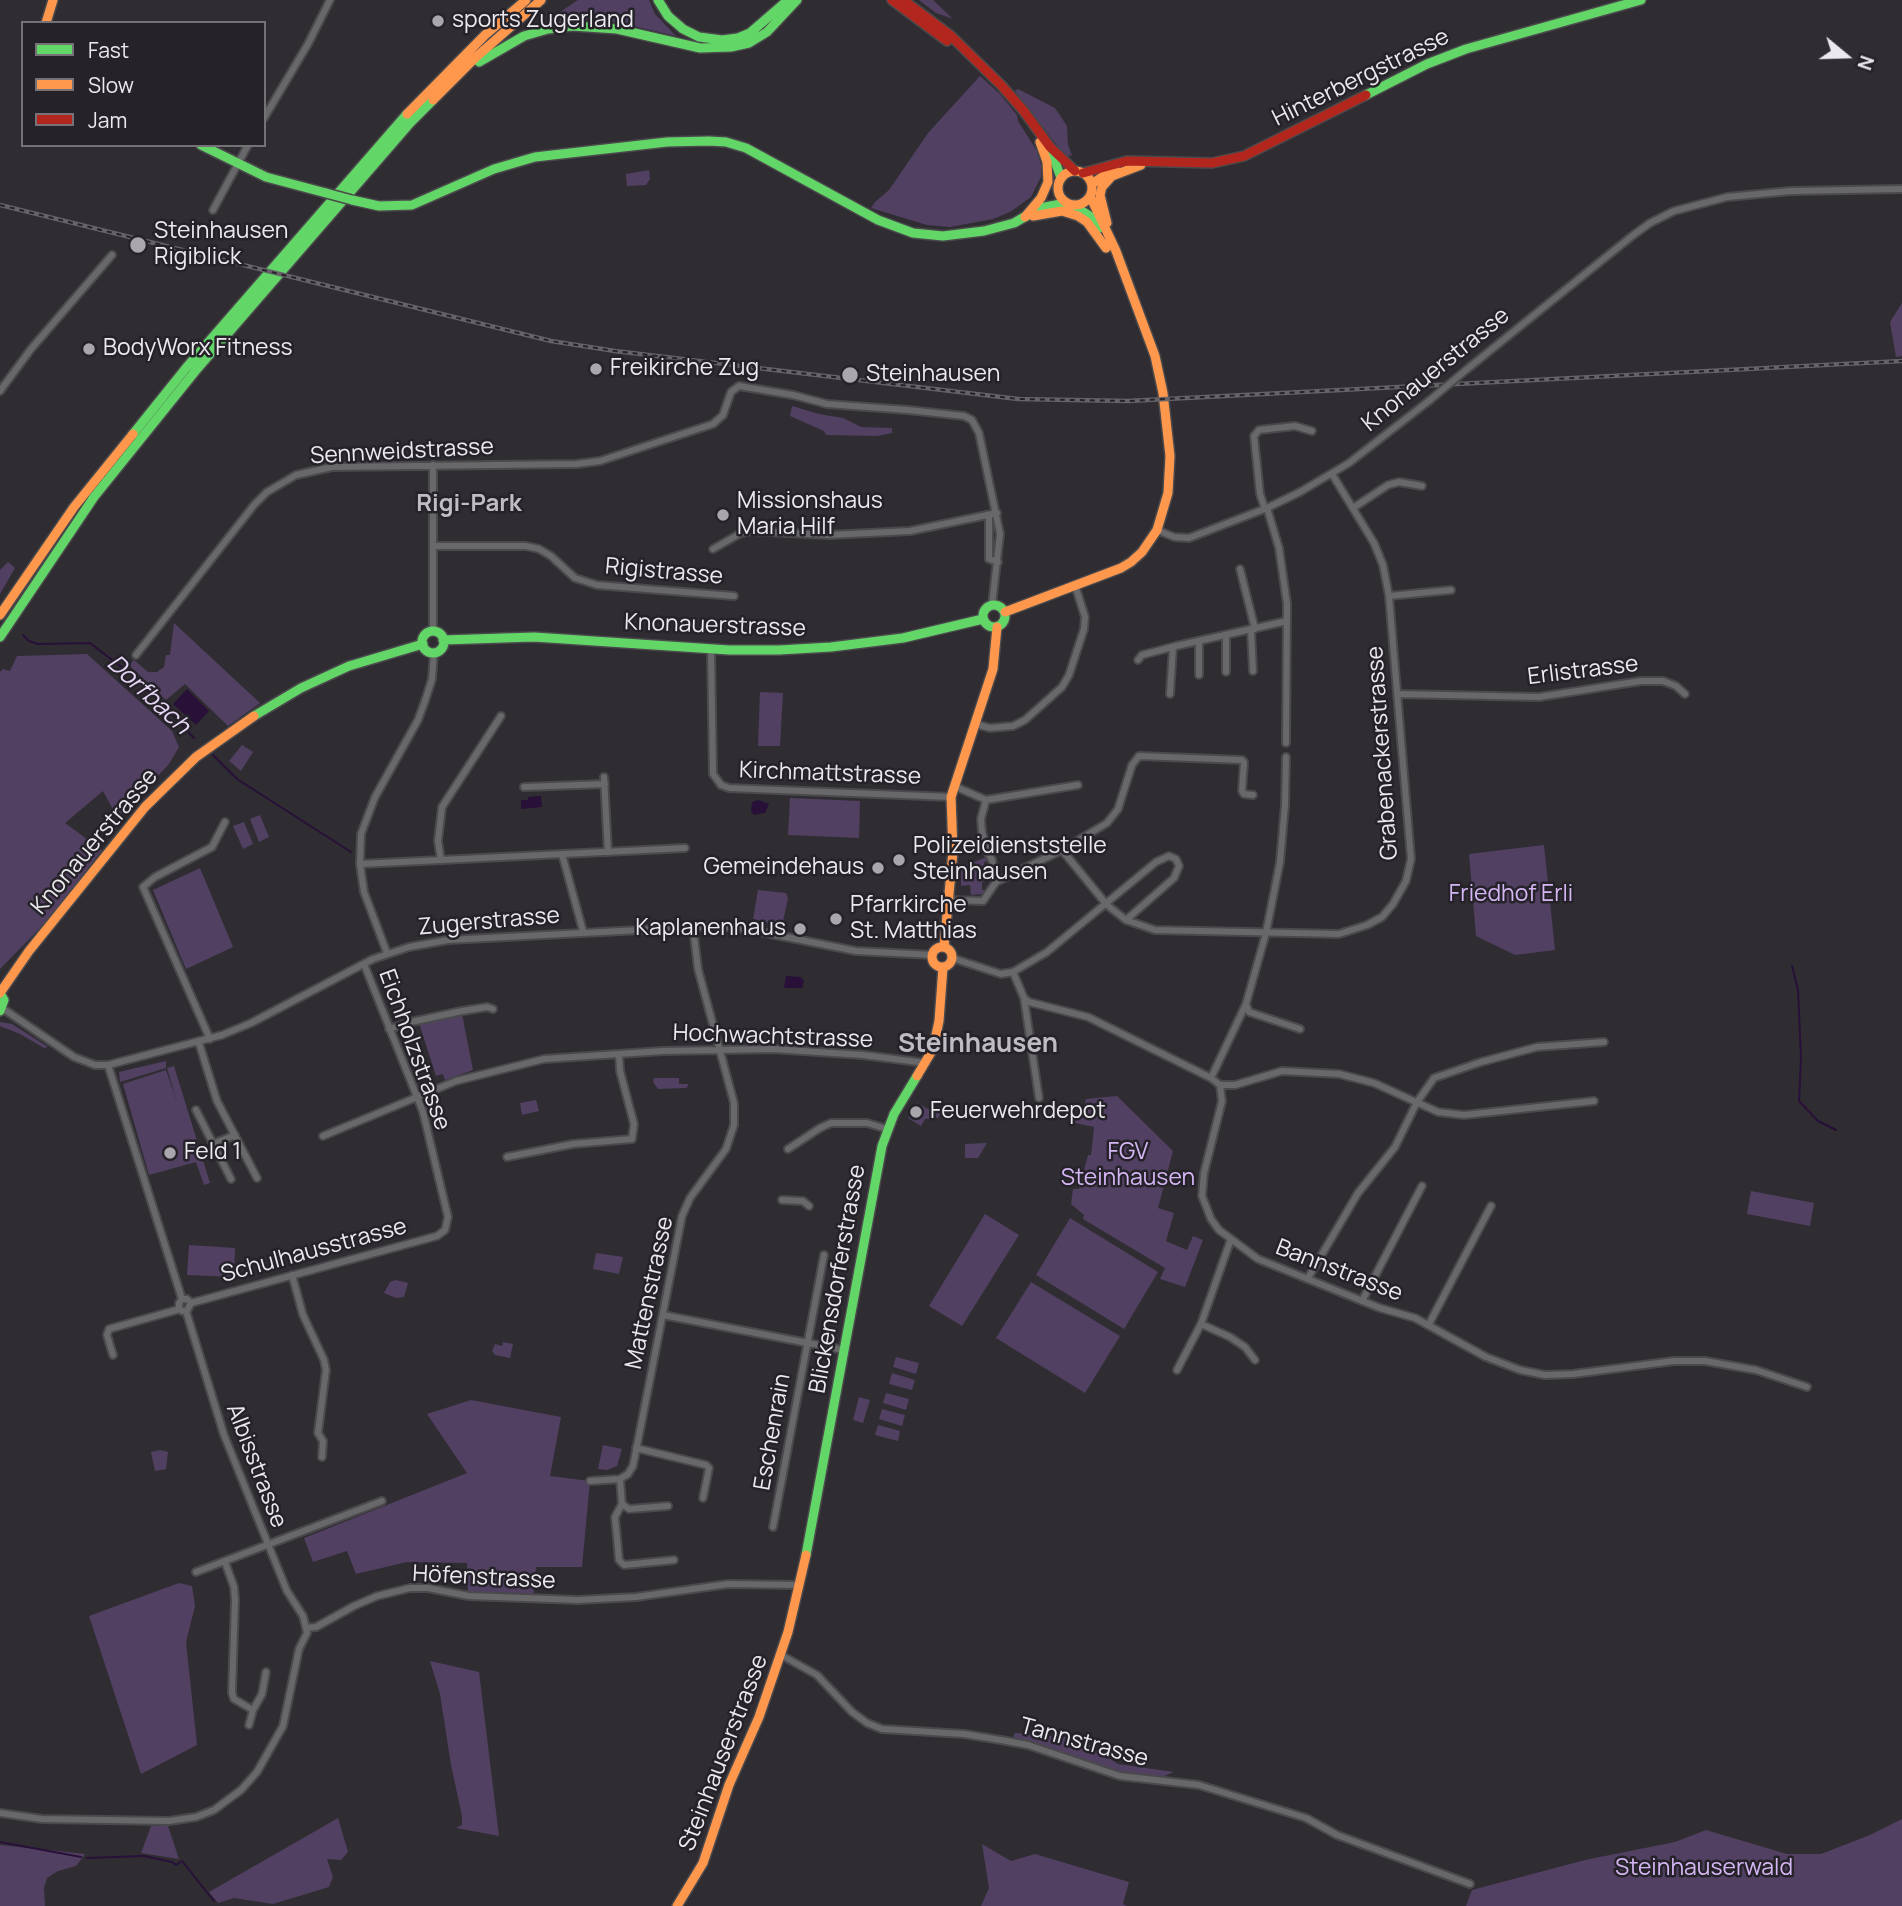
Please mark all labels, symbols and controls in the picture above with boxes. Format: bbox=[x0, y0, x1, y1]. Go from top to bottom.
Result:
place label: sports Zugerland bbox=[452, 7, 634, 35]
marker: sports Zugerland bbox=[430, 13, 446, 29]
legend bbox=[21, 21, 266, 147]
north arrow bbox=[1811, 21, 1881, 91]
street label: Hinterbergstrasse bbox=[1268, 23, 1454, 133]
text: Fast bbox=[88, 36, 129, 64]
text: N bbox=[1851, 52, 1880, 74]
text: Slow bbox=[88, 71, 134, 99]
text: Jam bbox=[88, 106, 127, 134]
place label: Steinhausen Rigiblick bbox=[154, 218, 288, 272]
marker: Steinhausen Rigiblick bbox=[128, 235, 148, 255]
street label: Knonauerstrasse bbox=[1357, 302, 1515, 438]
place label: BodyWorx Fitness bbox=[103, 335, 293, 363]
marker: BodyWorx Fitness bbox=[81, 341, 97, 357]
place label: Freikirche Zug bbox=[610, 355, 759, 383]
marker: Freikirche Zug bbox=[588, 361, 604, 377]
place label: Steinhausen bbox=[866, 361, 1000, 389]
marker: Steinhausen bbox=[840, 365, 860, 385]
street label: Sennweidstrasse bbox=[310, 433, 494, 471]
place label: Missionshaus Maria Hilf bbox=[737, 488, 883, 542]
district label: Rigi-Park bbox=[416, 490, 522, 518]
marker: Missionshaus Maria Hilf bbox=[715, 507, 731, 523]
street label: Rigistrasse bbox=[604, 553, 724, 591]
street label: Knonauerstrasse bbox=[624, 609, 806, 643]
street label: Grabenackerstrasse bbox=[1362, 645, 1404, 861]
water label: Dorfbach bbox=[100, 649, 196, 741]
street label: Erlistrasse bbox=[1526, 651, 1640, 691]
street label: Kirchmattstrasse bbox=[738, 757, 922, 791]
street label: Knonauerstrasse bbox=[26, 764, 164, 920]
place label: Polizeidienststelle Steinhausen bbox=[913, 833, 1107, 887]
marker: Polizeidienststelle Steinhausen bbox=[891, 852, 907, 868]
place label: Gemeindehaus bbox=[704, 854, 864, 882]
marker: Gemeindehaus bbox=[870, 860, 886, 876]
park label: Friedhof Erli bbox=[1449, 881, 1573, 909]
place label: Pfarrkirche St. Matthias bbox=[850, 892, 977, 946]
street label: Zugerstrasse bbox=[417, 902, 561, 942]
marker: Pfarrkirche St. Matthias bbox=[828, 911, 844, 927]
place label: Kaplanenhaus bbox=[635, 915, 786, 943]
marker: Kaplanenhaus bbox=[792, 921, 808, 937]
street label: Eichholzstrasse bbox=[372, 966, 456, 1134]
street label: Hochwachtstrasse bbox=[672, 1020, 874, 1054]
district label: Steinhausen bbox=[898, 1029, 1058, 1061]
place label: Feuerwehrdepot bbox=[930, 1098, 1106, 1126]
marker: Feuerwehrdepot bbox=[908, 1104, 924, 1120]
place label: Feld 1 bbox=[184, 1139, 241, 1167]
park label: FGV Steinhausen bbox=[1061, 1139, 1195, 1193]
marker: Feld 1 bbox=[162, 1145, 178, 1161]
street label: Blickensdorferstrasse bbox=[804, 1163, 872, 1395]
street label: Schulhausstrasse bbox=[218, 1213, 410, 1289]
street label: Mattenstrasse bbox=[620, 1214, 680, 1372]
street label: Bannstrasse bbox=[1272, 1234, 1406, 1308]
street label: Eschenrain bbox=[749, 1372, 797, 1492]
street label: Albisstrasse bbox=[220, 1400, 292, 1532]
street label: Höfenstrasse bbox=[412, 1560, 556, 1596]
street label: Steinhauserstrasse bbox=[674, 1651, 774, 1855]
street label: Tannstrasse bbox=[1017, 1713, 1151, 1773]
park label: Steinhauserwald bbox=[1615, 1855, 1793, 1883]

